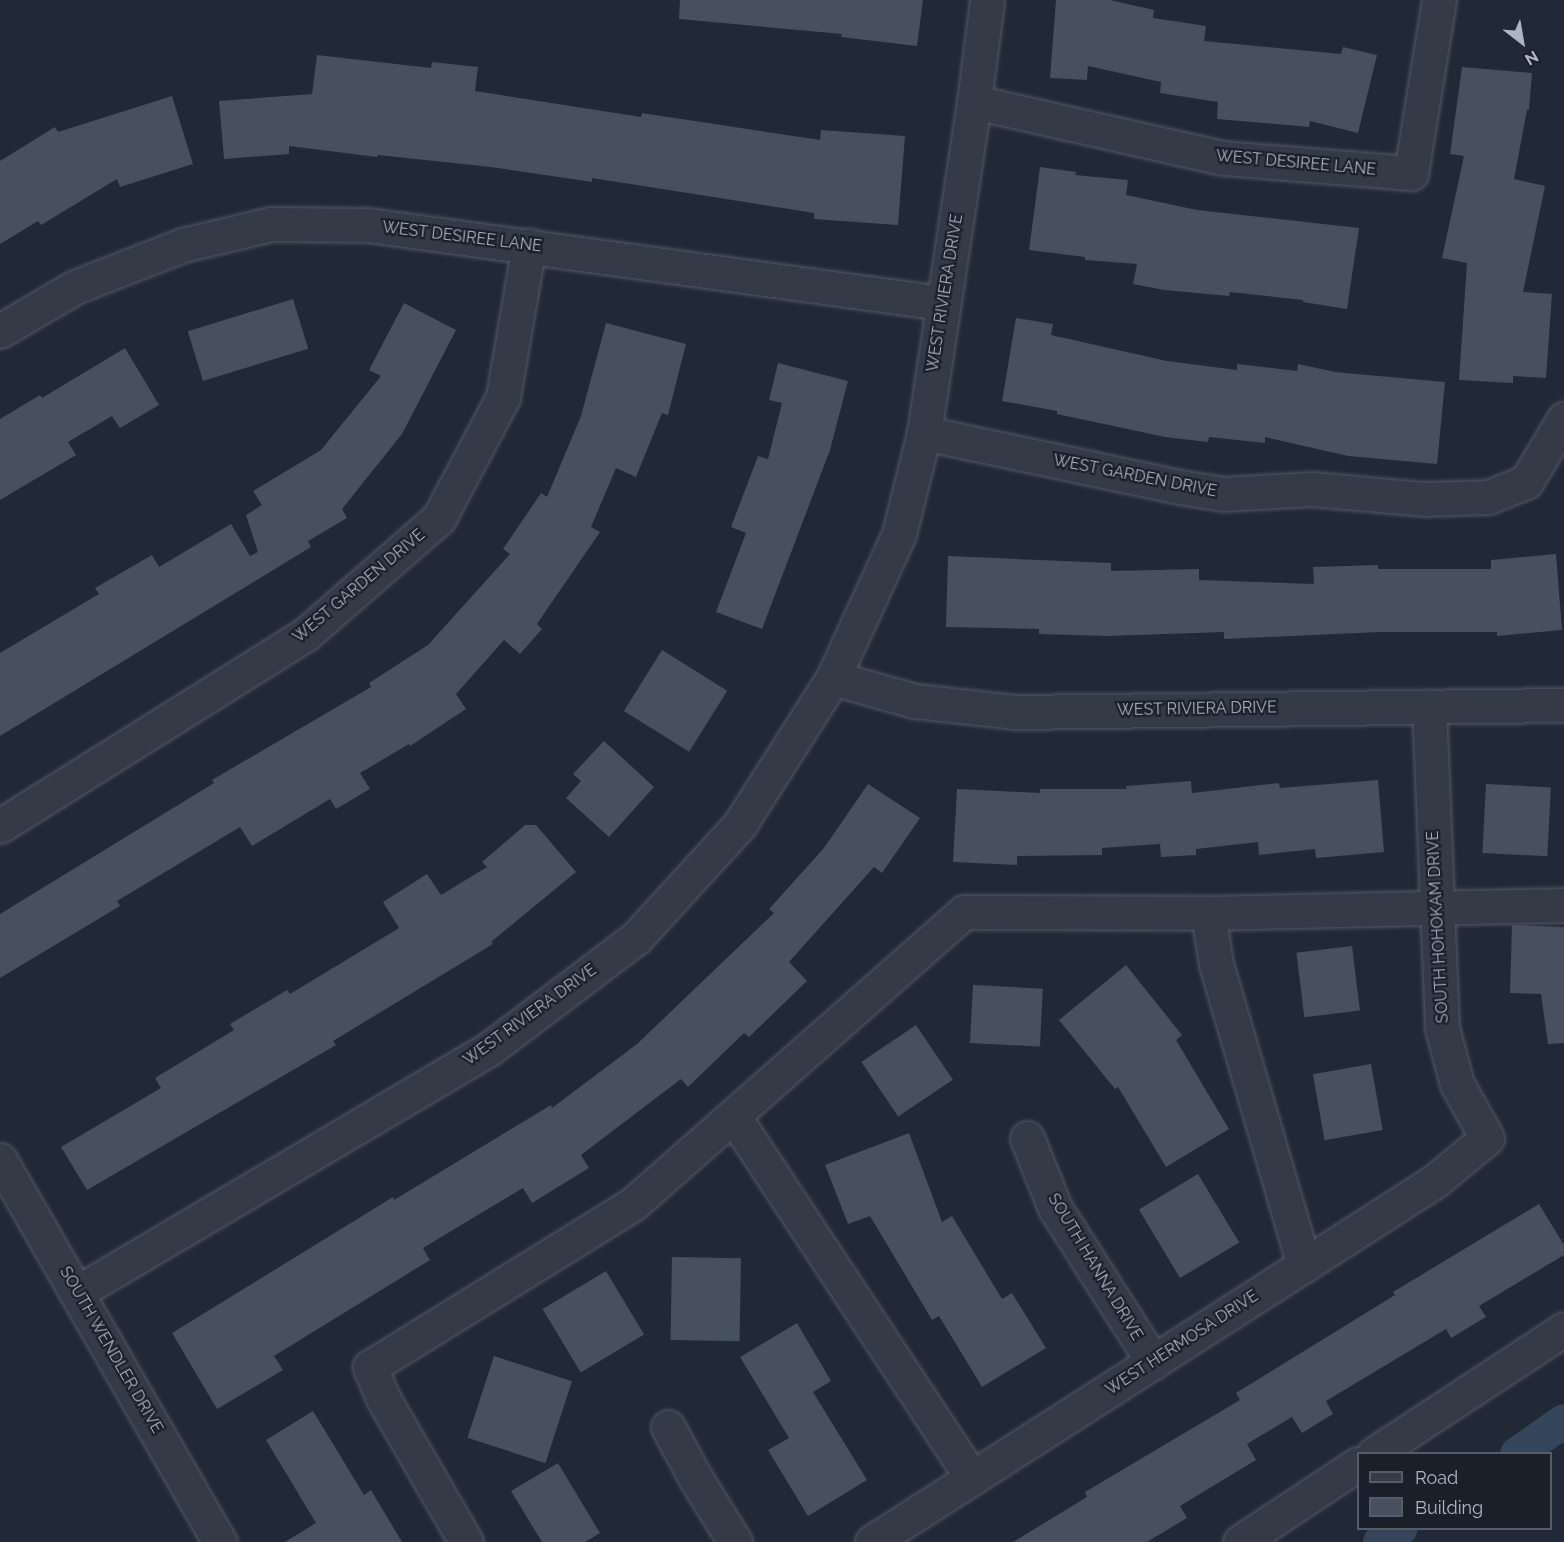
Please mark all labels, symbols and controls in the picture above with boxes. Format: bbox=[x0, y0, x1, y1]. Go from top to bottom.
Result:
north arrow bbox=[1492, 12, 1552, 72]
text: N bbox=[1521, 47, 1542, 69]
street label: WEST DESIREE LANE bbox=[1215, 146, 1377, 180]
street label: WEST RIVIERA DRIVE bbox=[923, 212, 967, 374]
street label: WEST DESIREE LANE bbox=[381, 218, 543, 256]
street label: WEST GARDEN DRIVE bbox=[1051, 451, 1219, 501]
street label: WEST GARDEN DRIVE bbox=[289, 525, 429, 647]
street label: WEST RIVIERA DRIVE bbox=[1117, 698, 1277, 720]
street label: SOUTH HOHOKAM DRIVE bbox=[1423, 830, 1453, 1024]
street label: WEST RIVIERA DRIVE bbox=[459, 960, 601, 1070]
street label: SOUTH HANNA DRIVE bbox=[1043, 1190, 1147, 1344]
street label: SOUTH WENDLER DRIVE bbox=[55, 1263, 167, 1437]
street label: WEST HERMOSA DRIVE bbox=[1102, 1286, 1262, 1400]
legend bbox=[1357, 1452, 1552, 1530]
text: Road bbox=[1415, 1467, 1458, 1488]
text: Building bbox=[1415, 1497, 1483, 1518]

